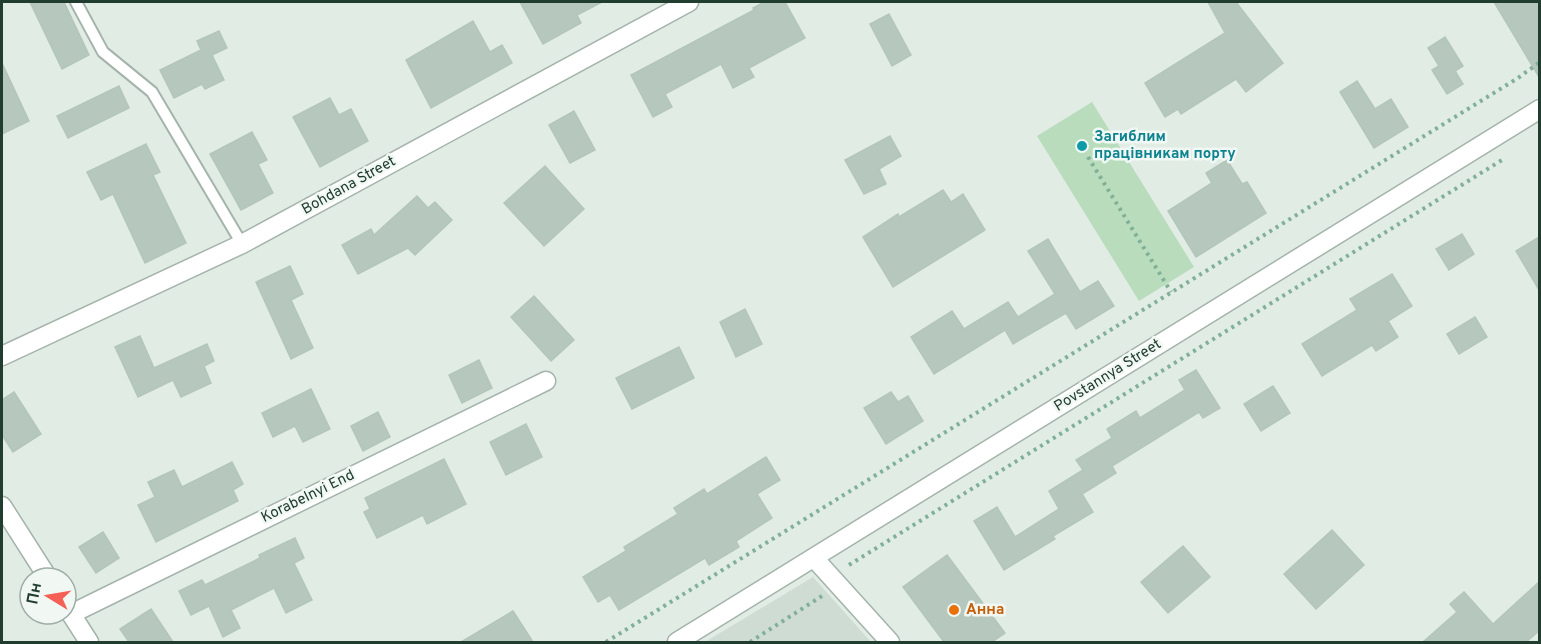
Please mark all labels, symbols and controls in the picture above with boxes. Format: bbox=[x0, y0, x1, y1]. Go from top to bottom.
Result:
place label: Загиблим працівникам порту bbox=[1094, 128, 1236, 164]
marker: Загиблим працівникам порту bbox=[1075, 139, 1089, 153]
street label: Bohdana Street bbox=[299, 152, 399, 220]
street label: Povstannya Street bbox=[1051, 335, 1165, 417]
street label: Korabelnyi End bbox=[258, 466, 358, 528]
north arrow bbox=[18, 566, 78, 626]
text: Пн bbox=[23, 581, 47, 606]
place label: Анна bbox=[966, 601, 1004, 620]
marker: Анна bbox=[947, 603, 961, 617]

